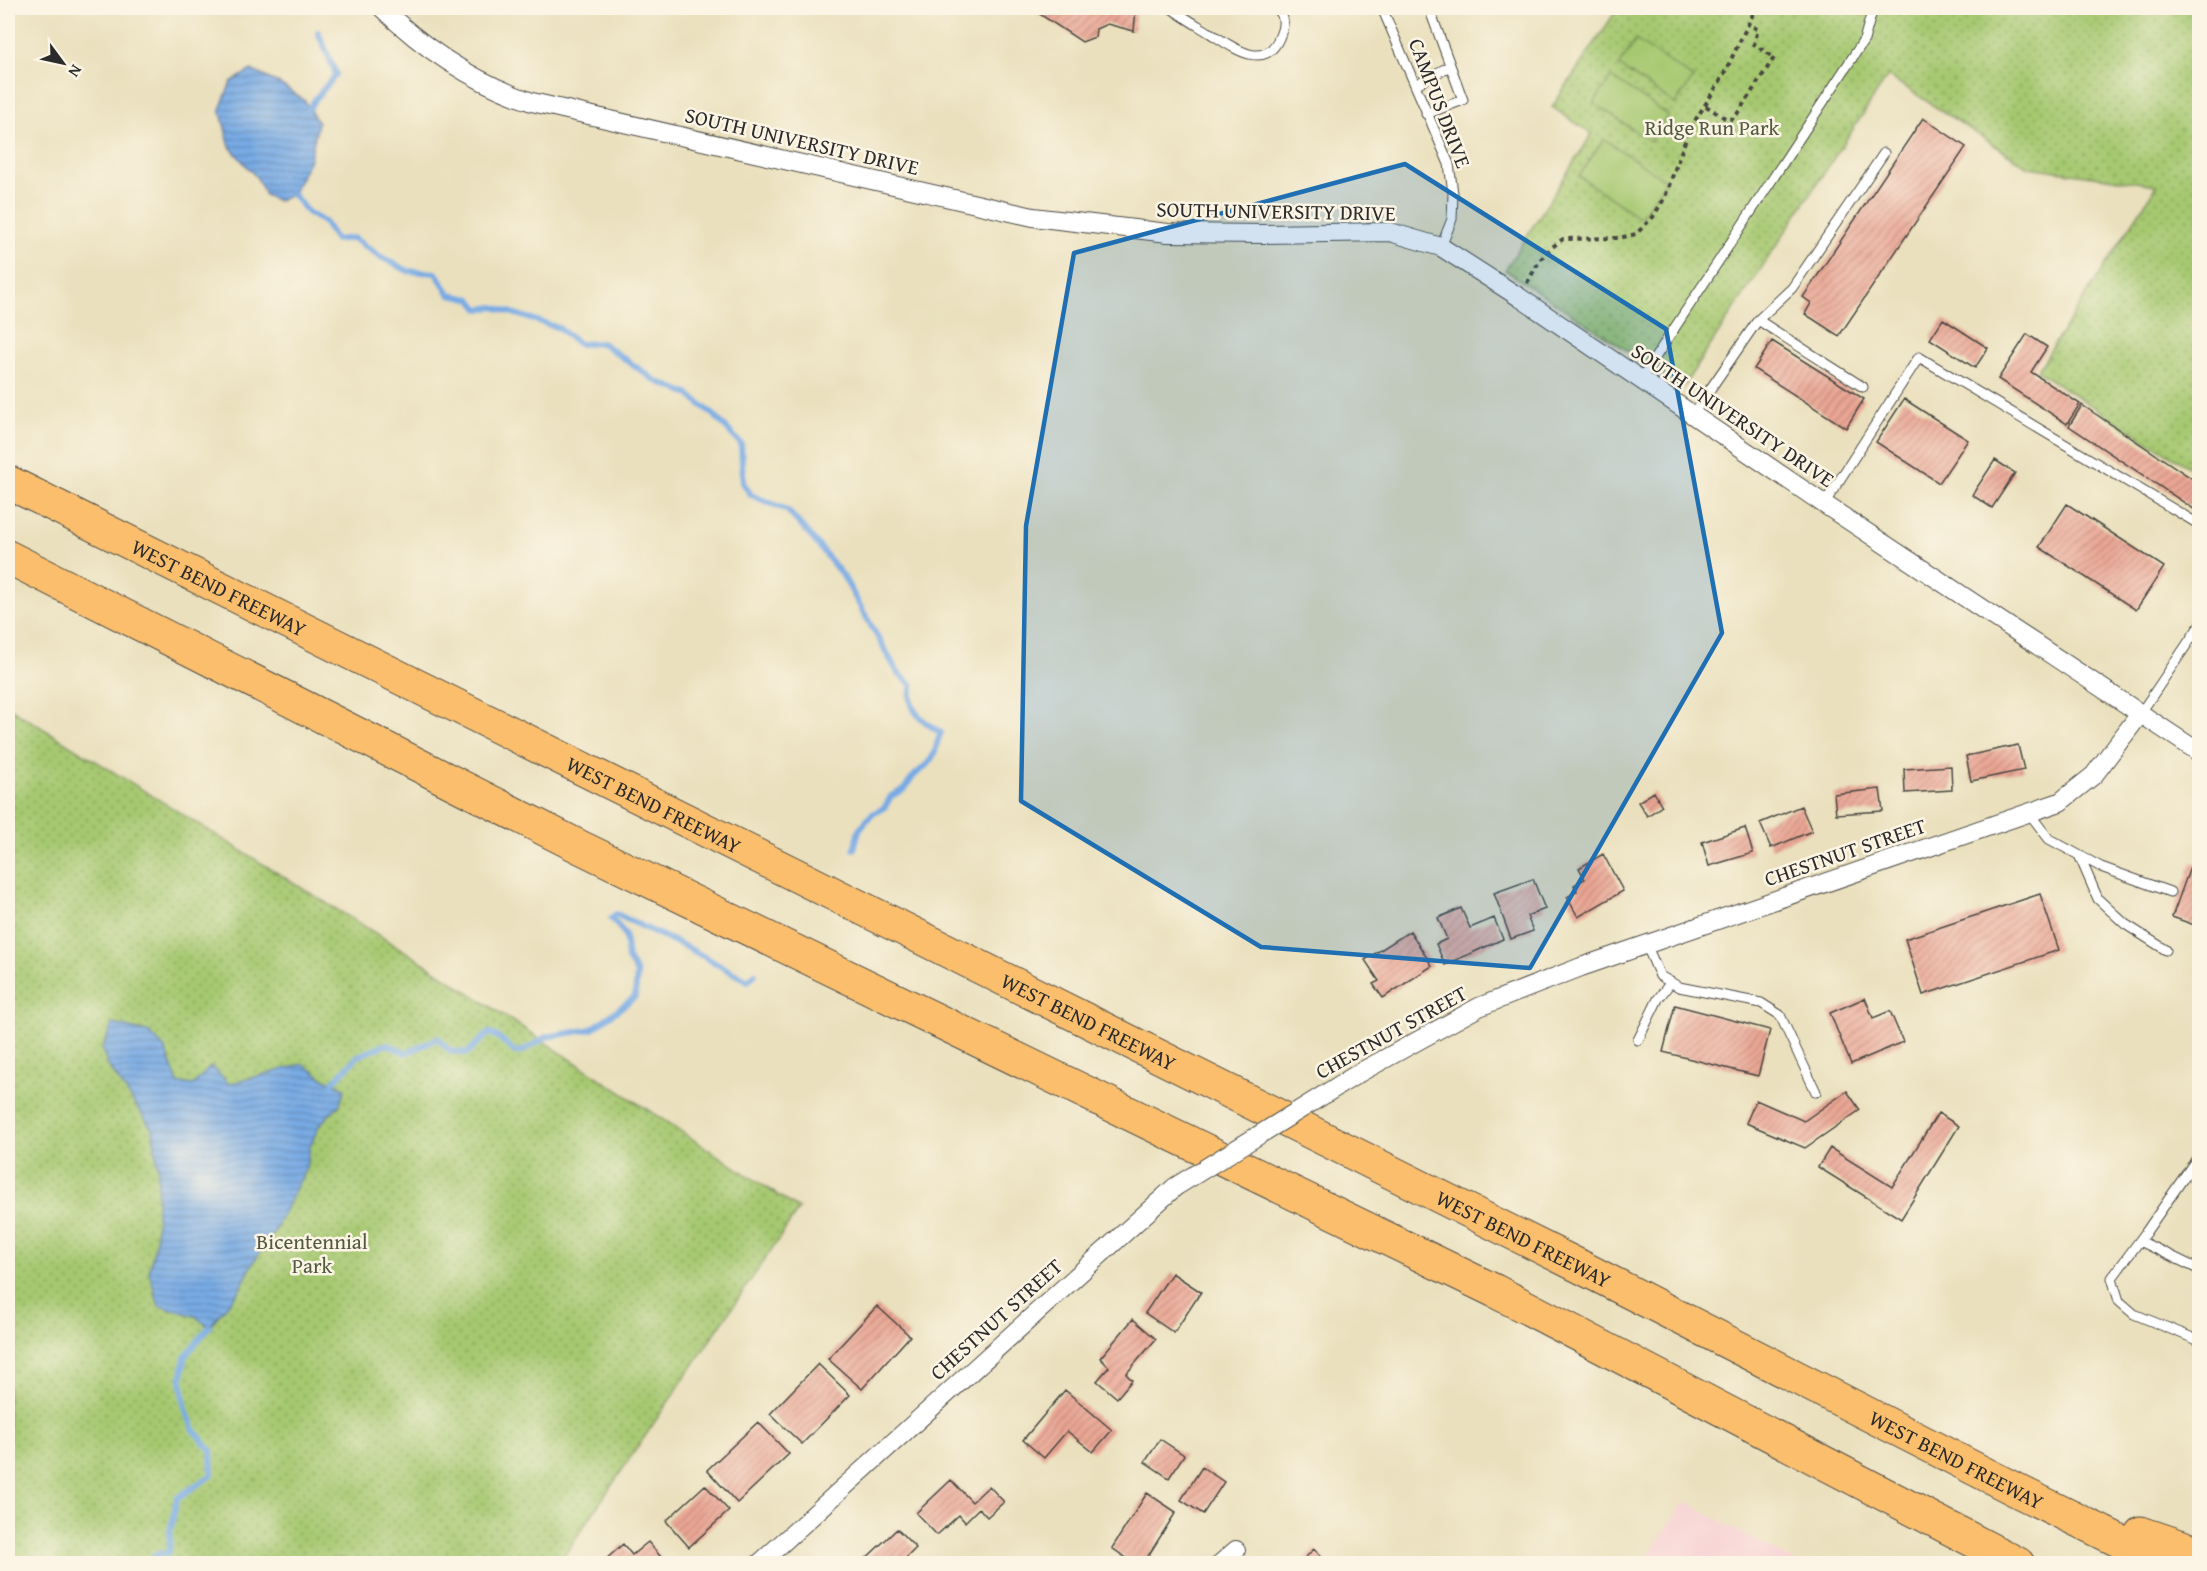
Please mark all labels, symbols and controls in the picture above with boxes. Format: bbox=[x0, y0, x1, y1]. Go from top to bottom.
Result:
north arrow bbox=[33, 33, 93, 93]
street label: CAMPUS DRIVE bbox=[1401, 34, 1479, 173]
text: N bbox=[62, 60, 89, 82]
street label: SOUTH UNIVERSITY DRIVE bbox=[682, 99, 922, 183]
park label: Ridge Run Park bbox=[1645, 112, 1780, 143]
street label: SOUTH UNIVERSITY DRIVE bbox=[1156, 193, 1396, 229]
street label: SOUTH UNIVERSITY DRIVE bbox=[1625, 335, 1841, 495]
street label: WEST BEND FREEWAY bbox=[126, 531, 312, 644]
street label: WEST BEND FREEWAY bbox=[561, 748, 747, 861]
street label: CHESTNUT STREET bbox=[1760, 810, 1930, 894]
street label: WEST BEND FREEWAY bbox=[996, 965, 1182, 1078]
street label: CHESTNUT STREET bbox=[1310, 977, 1473, 1087]
street label: WEST BEND FREEWAY bbox=[1431, 1182, 1617, 1296]
park label: Bicentennial Park bbox=[256, 1226, 368, 1281]
street label: CHESTNUT STREET bbox=[923, 1251, 1069, 1387]
street label: WEST BEND FREEWAY bbox=[1864, 1402, 2049, 1517]

